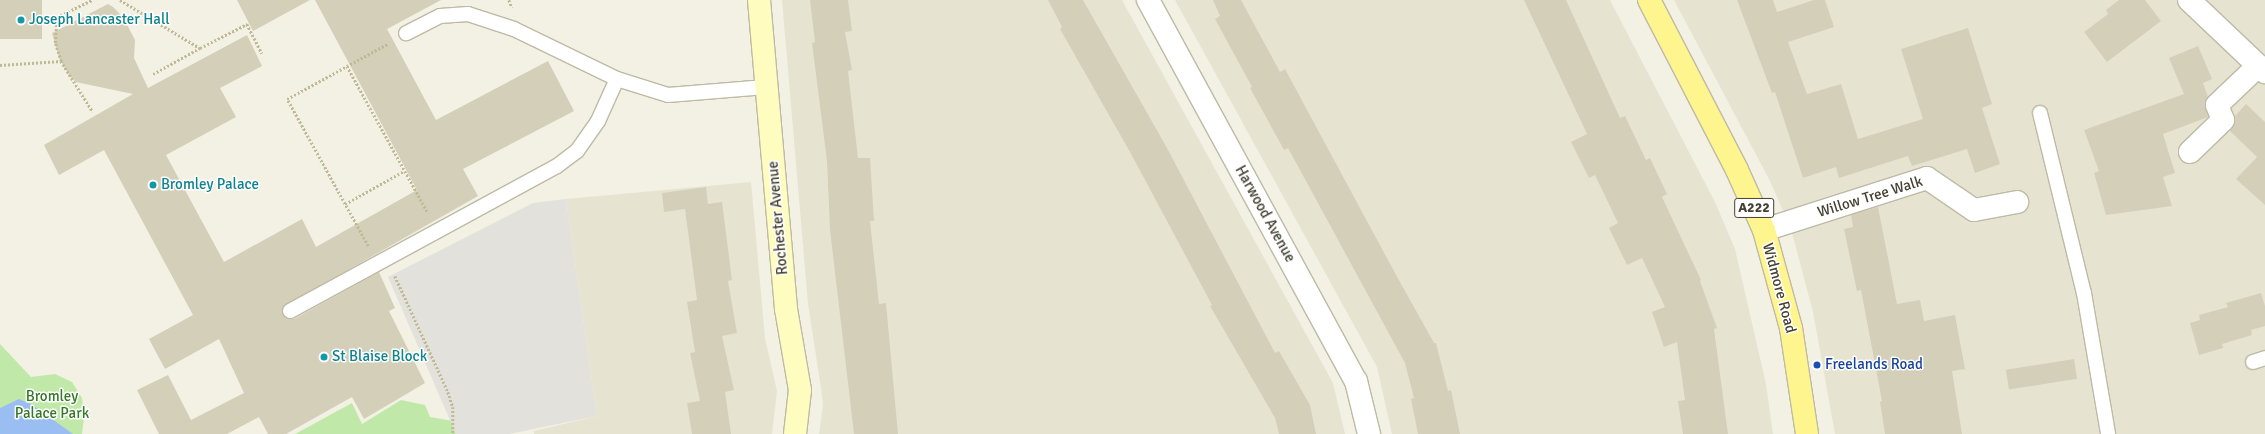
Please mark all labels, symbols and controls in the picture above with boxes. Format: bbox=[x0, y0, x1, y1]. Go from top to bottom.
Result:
place label: Joseph Lancaster Hall bbox=[29, 11, 170, 29]
marker: Joseph Lancaster Hall bbox=[16, 15, 26, 25]
street label: Rochester Avenue bbox=[764, 160, 792, 276]
street label: Harwood Avenue bbox=[1231, 162, 1299, 266]
street label: Willow Tree Walk bbox=[1815, 172, 1925, 222]
place label: Bromley Palace bbox=[161, 176, 259, 194]
marker: Bromley Palace bbox=[148, 180, 158, 190]
road number: A222 bbox=[1734, 196, 1774, 220]
street label: Widmore Road bbox=[1758, 241, 1800, 335]
place label: St Blaise Block bbox=[332, 348, 427, 366]
marker: St Blaise Block bbox=[319, 352, 329, 362]
place label: Freelands Road bbox=[1825, 356, 1923, 374]
marker: Freelands Road bbox=[1812, 360, 1822, 370]
park label: Bromley Palace Park bbox=[15, 387, 89, 422]

